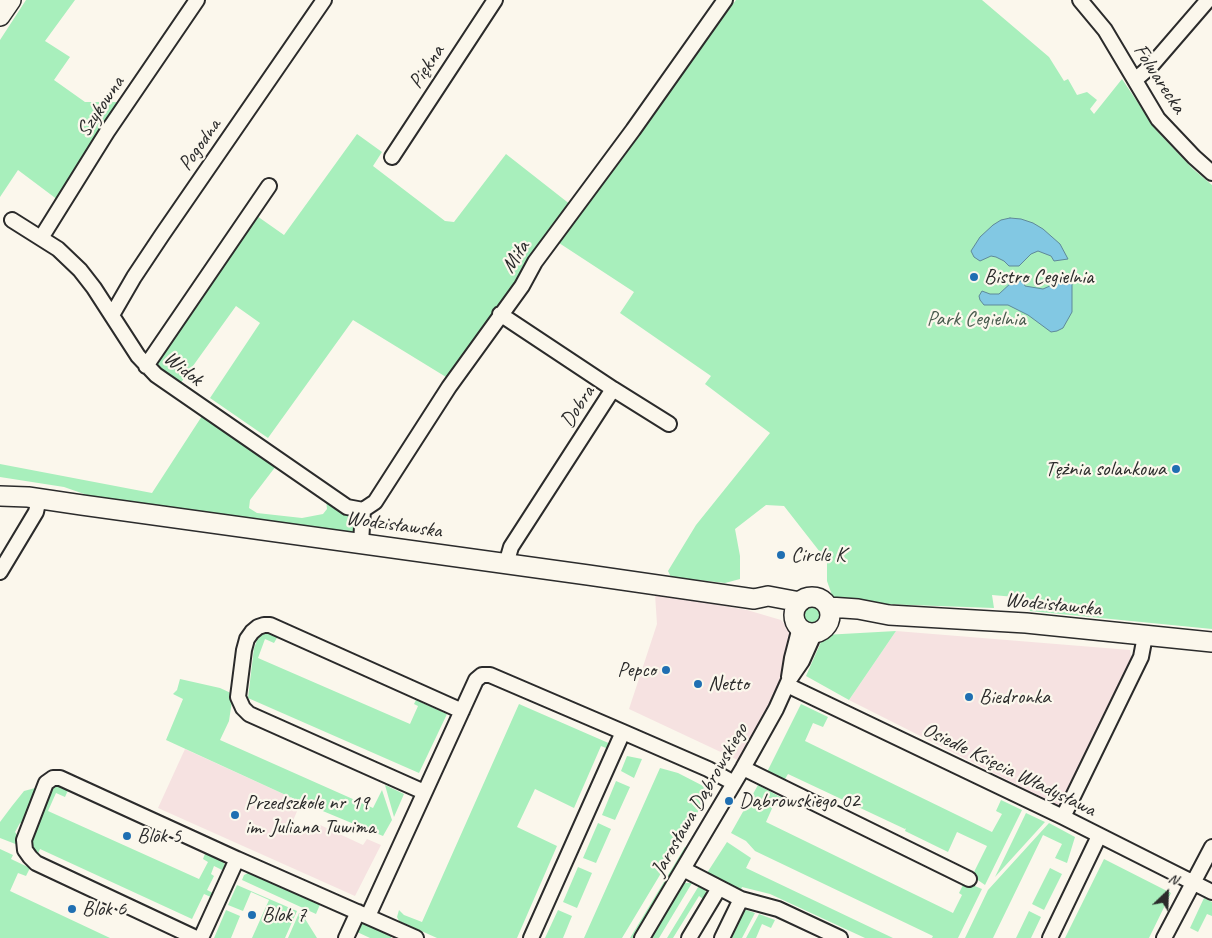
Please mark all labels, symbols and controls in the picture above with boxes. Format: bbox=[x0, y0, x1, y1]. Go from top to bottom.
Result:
street label: Folwarecka bbox=[1127, 39, 1191, 119]
street label: Piękna bbox=[404, 40, 450, 94]
street label: Szykowna bbox=[72, 72, 130, 142]
street label: Pogodna bbox=[173, 114, 227, 176]
street label: Miła bbox=[496, 236, 536, 278]
place label: Bistro Cegielnia bbox=[984, 264, 1094, 290]
marker: Bistro Cegielnia bbox=[968, 271, 980, 283]
park label: Park Cegielnia bbox=[927, 306, 1025, 332]
street label: Widok bbox=[158, 346, 208, 392]
street label: Dobra bbox=[555, 381, 601, 433]
place label: Tężnia solankowa bbox=[1045, 456, 1166, 482]
marker: Tężnia solankowa bbox=[1170, 463, 1182, 475]
street label: Wodzisławska bbox=[345, 506, 443, 544]
place label: Circle K bbox=[791, 542, 846, 568]
marker: Circle K bbox=[775, 549, 787, 561]
street label: Wodzisławska bbox=[1004, 587, 1102, 623]
place label: Pepco bbox=[617, 657, 656, 683]
marker: Pepco bbox=[660, 664, 672, 676]
place label: Netto bbox=[708, 671, 749, 697]
marker: Netto bbox=[692, 678, 704, 690]
place label: Biedronka bbox=[979, 684, 1050, 710]
marker: Biedronka bbox=[963, 691, 975, 703]
street label: Osiedle Księcia Władysława bbox=[918, 717, 1100, 823]
street label: Jarosława Dąbrowskiego bbox=[646, 719, 754, 881]
place label: Dąbrowskiego 02 bbox=[739, 788, 860, 814]
place label: Przedszkole nr 19 im. Juliana Tuwima bbox=[245, 790, 375, 840]
marker: Dąbrowskiego 02 bbox=[723, 795, 735, 807]
marker: Przedszkole nr 19 im. Juliana Tuwima bbox=[229, 809, 241, 821]
place label: Blok 5 bbox=[137, 823, 181, 849]
marker: Blok 5 bbox=[121, 830, 133, 842]
north arrow bbox=[1142, 868, 1192, 918]
text: N bbox=[1166, 869, 1181, 888]
place label: Blok 6 bbox=[82, 896, 126, 922]
place label: Blok 7 bbox=[262, 902, 306, 928]
marker: Blok 6 bbox=[66, 903, 78, 915]
marker: Blok 7 bbox=[246, 909, 258, 921]

